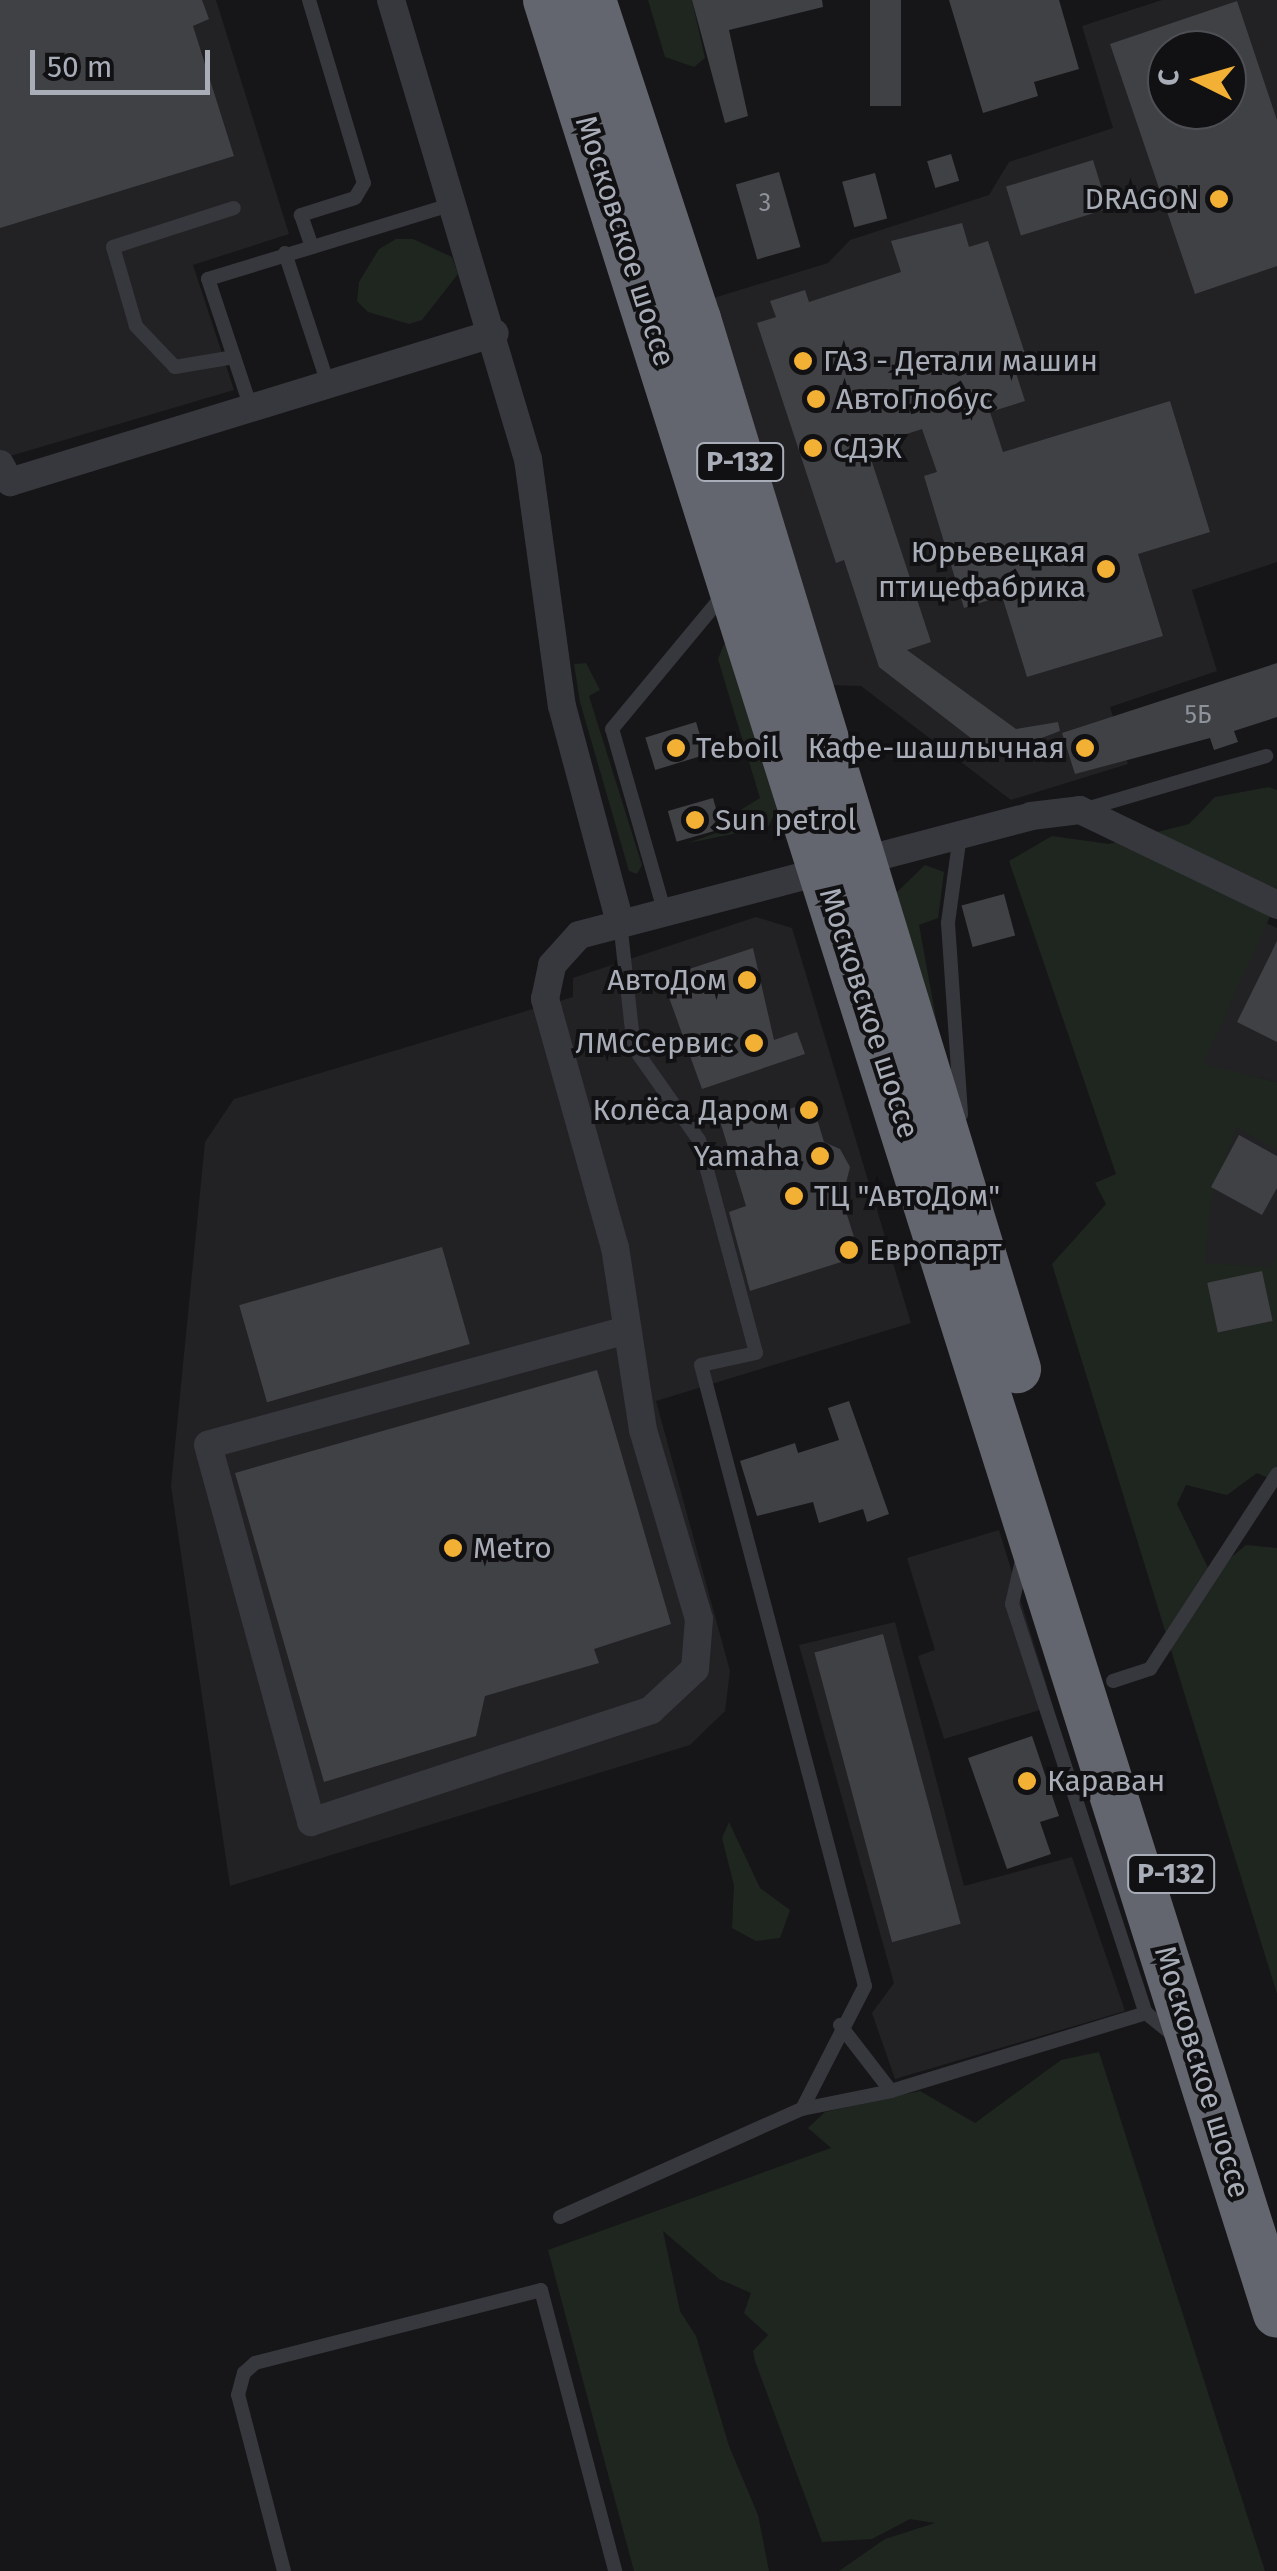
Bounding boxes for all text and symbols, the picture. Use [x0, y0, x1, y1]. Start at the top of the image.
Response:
scale bar [35, 30, 215, 92]
north arrow [1147, 30, 1247, 130]
text: 50 m [47, 49, 112, 85]
text: С [1151, 68, 1186, 87]
street label: Московское шоссе [567, 111, 683, 371]
place label: DRAGON [1084, 181, 1199, 217]
house number: 3 [759, 188, 771, 218]
marker: DRAGON [1208, 188, 1230, 210]
place label: ГАЗ - Детали машин [823, 343, 1098, 379]
marker: ГАЗ - Детали машин [792, 350, 814, 372]
place label: АвтоГлобус [836, 381, 993, 417]
marker: АвтоГлобус [805, 388, 827, 410]
place label: СДЭК [833, 430, 902, 466]
marker: СДЭК [802, 437, 824, 459]
road number: Р-132 [695, 439, 785, 485]
place label: Юрьевецкая птицефабрика [878, 534, 1086, 604]
marker: Юрьевецкая птицефабрика [1095, 558, 1117, 580]
house number: 5Б [1185, 700, 1211, 730]
place label: Teboil [696, 730, 779, 766]
place label: Кафе-шашлычная [808, 730, 1065, 766]
marker: Teboil [665, 737, 687, 759]
marker: Кафе-шашлычная [1074, 737, 1096, 759]
place label: Sun petrol [715, 802, 856, 838]
marker: Sun petrol [684, 809, 706, 831]
street label: Московское шоссе [811, 883, 927, 1143]
place label: АвтоДом [607, 962, 727, 998]
marker: АвтоДом [736, 969, 758, 991]
place label: ЛМССервис [575, 1025, 734, 1061]
marker: ЛМССервис [743, 1032, 765, 1054]
place label: Колёса Даром [592, 1092, 789, 1128]
marker: Колёса Даром [798, 1099, 820, 1121]
place label: Yamaha [694, 1138, 800, 1174]
marker: Yamaha [809, 1145, 831, 1167]
place label: ТЦ "АвтоДом" [814, 1178, 1000, 1214]
marker: ТЦ "АвтоДом" [783, 1185, 805, 1207]
place label: Европарт [869, 1232, 1002, 1268]
marker: Европарт [838, 1239, 860, 1261]
place label: Metro [473, 1530, 552, 1566]
marker: Metro [442, 1537, 464, 1559]
place label: Караван [1047, 1763, 1165, 1799]
marker: Караван [1016, 1770, 1038, 1792]
road number: Р-132 [1126, 1851, 1216, 1897]
street label: Московское шоссе [1147, 1942, 1257, 2202]

